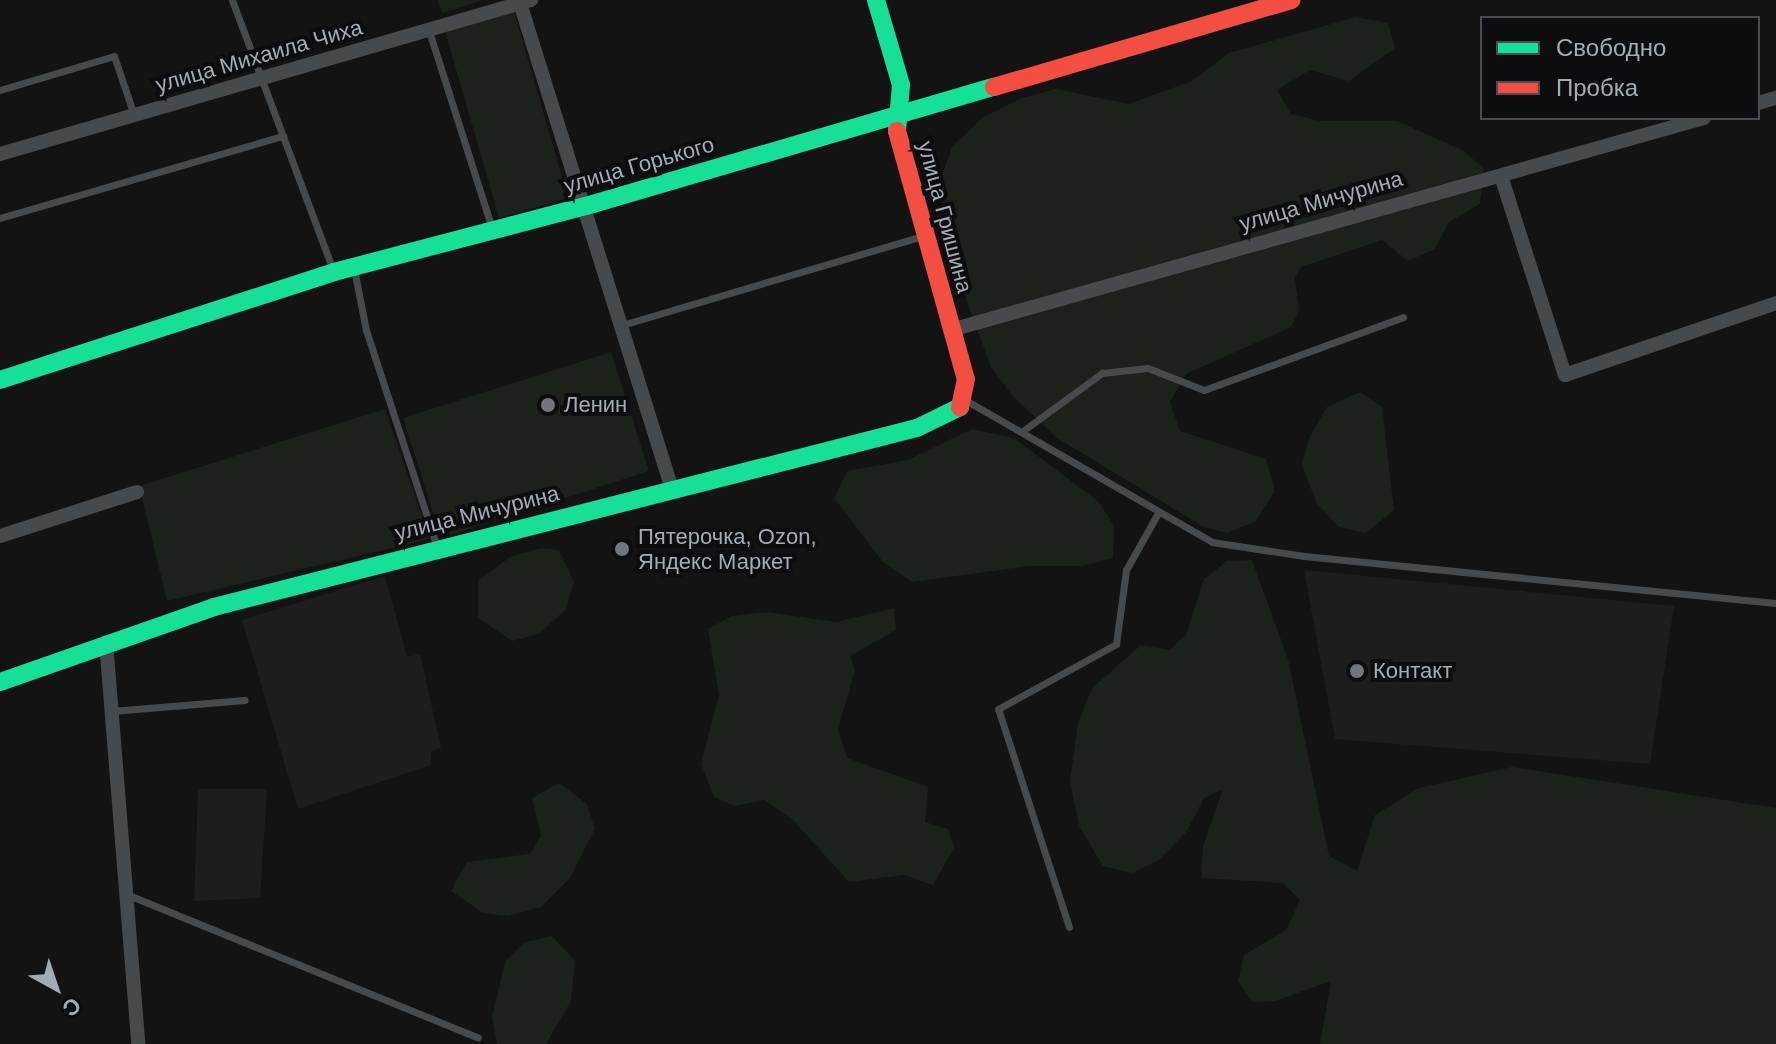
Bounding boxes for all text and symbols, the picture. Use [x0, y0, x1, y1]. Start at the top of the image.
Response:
street label: улица Михаила Чиха [153, 14, 365, 98]
legend [1480, 16, 1760, 120]
text: Свободно [1556, 34, 1666, 61]
text: Пробка [1556, 74, 1638, 101]
street label: улица Горького [561, 131, 717, 199]
street label: улица Гришина [912, 138, 978, 296]
street label: улица Мичурина [1236, 165, 1406, 237]
place label: Ленин [564, 392, 627, 418]
marker: Ленин [539, 396, 557, 414]
street label: улица Мичурина [392, 480, 562, 546]
place label: Пятерочка, Ozon, Яндекс Маркет [638, 523, 817, 574]
marker: Пятерочка, Ozon, Яндекс Маркет [613, 540, 631, 558]
place label: Контакт [1373, 658, 1452, 684]
marker: Контакт [1348, 662, 1366, 680]
north arrow [16, 948, 96, 1028]
text: С [58, 992, 86, 1021]

